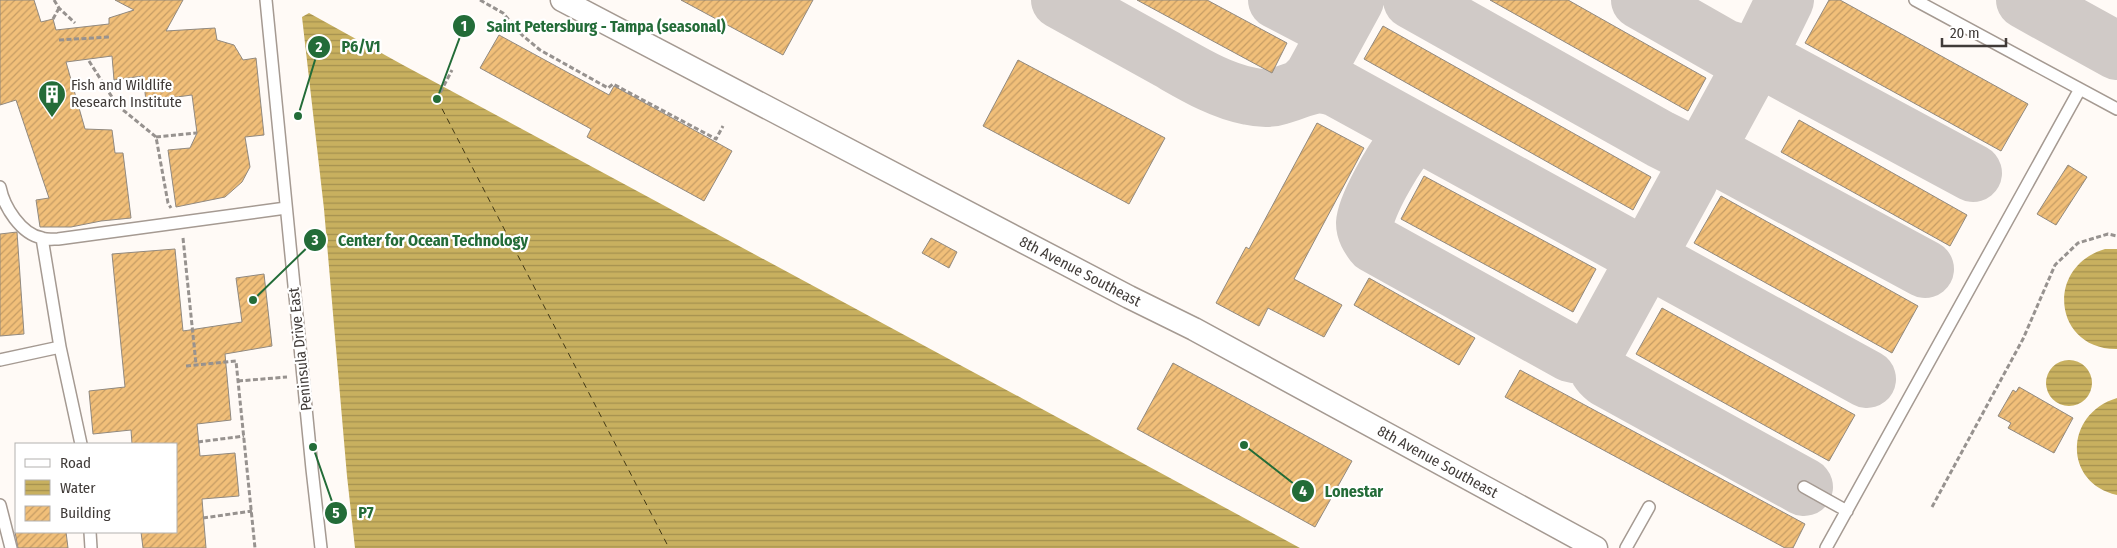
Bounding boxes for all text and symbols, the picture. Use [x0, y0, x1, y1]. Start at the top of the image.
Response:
callout: Saint Petersburg - Tampa (seasonal) [451, 11, 736, 42]
scale bar [1942, 15, 2006, 47]
text: 1 [461, 17, 467, 35]
text: Saint Petersburg - Tampa (seasonal) [486, 17, 726, 36]
text: 20 m [1950, 24, 1980, 42]
callout: P6/V1 [307, 31, 391, 62]
text: P6/V1 [342, 37, 380, 56]
text: 2 [315, 38, 323, 56]
place label: Fish and Wildlife Research Institute [71, 76, 182, 111]
building icon: Fish and Wildlife Research Institute [37, 79, 67, 118]
callout: Center for Ocean Technology [303, 224, 538, 255]
text: 3 [310, 231, 319, 249]
text: Center for Ocean Technology [338, 231, 528, 250]
street label: 8th Avenue Southeast [1017, 232, 1144, 310]
street label: Peninsula Drive East [285, 286, 315, 412]
street label: 8th Avenue Southeast [1374, 422, 1501, 502]
legend [15, 443, 178, 533]
text: Road [60, 454, 91, 472]
callout: Lonestar [1290, 476, 1394, 507]
text: Water [60, 479, 96, 497]
text: 4 [1299, 482, 1307, 500]
text: Lonestar [1325, 482, 1383, 501]
callout: P7 [323, 497, 384, 528]
text: P7 [358, 503, 374, 522]
text: Building [60, 504, 111, 522]
text: 5 [332, 504, 340, 522]

